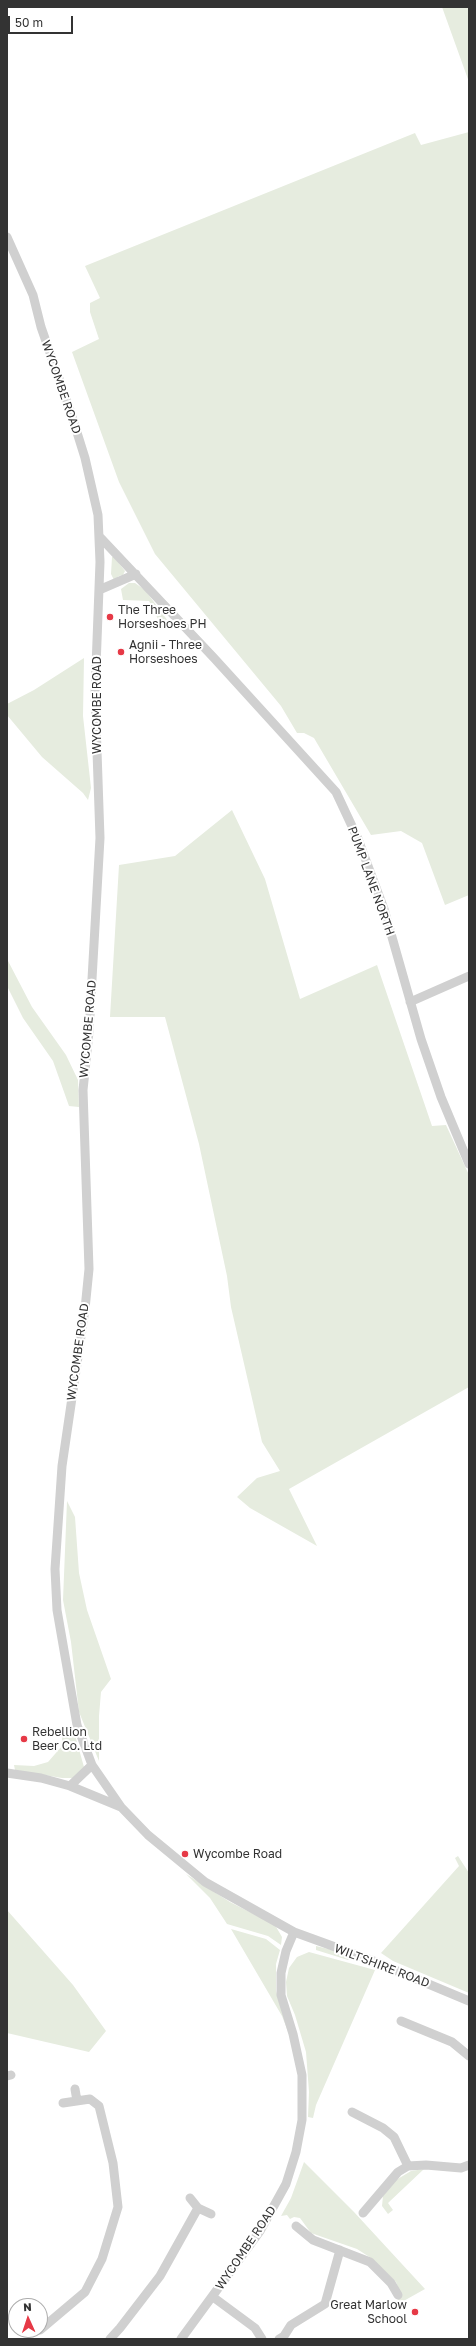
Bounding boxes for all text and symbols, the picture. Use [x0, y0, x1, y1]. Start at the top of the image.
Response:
scale bar [10, 8, 75, 34]
text: 50 m [15, 15, 43, 30]
street label: WYCOMBE ROAD [38, 338, 84, 436]
place label: The Three Horseshoes PH [118, 603, 207, 631]
marker: The Three Horseshoes PH [105, 612, 115, 622]
place label: Agnii - Three Horseshoes [129, 638, 202, 666]
marker: Agnii - Three Horseshoes [116, 647, 126, 657]
street label: WYCOMBE ROAD [90, 656, 104, 754]
street label: PUMP LANE NORTH [345, 824, 397, 938]
street label: WYCOMBE ROAD [77, 980, 99, 1078]
street label: WYCOMBE ROAD [64, 1302, 92, 1402]
place label: Rebellion Beer Co. Ltd [32, 1725, 102, 1753]
marker: Rebellion Beer Co. Ltd [19, 1734, 29, 1744]
place label: Wycombe Road [193, 1847, 282, 1861]
marker: Wycombe Road [180, 1849, 190, 1859]
street label: WILTSHIRE ROAD [332, 1941, 432, 1991]
street label: WYCOMBE ROAD [213, 2203, 279, 2293]
north arrow [8, 2298, 48, 2338]
place label: Great Marlow School [330, 2298, 407, 2326]
text: N [23, 2300, 32, 2313]
marker: Great Marlow School [410, 2307, 420, 2317]

